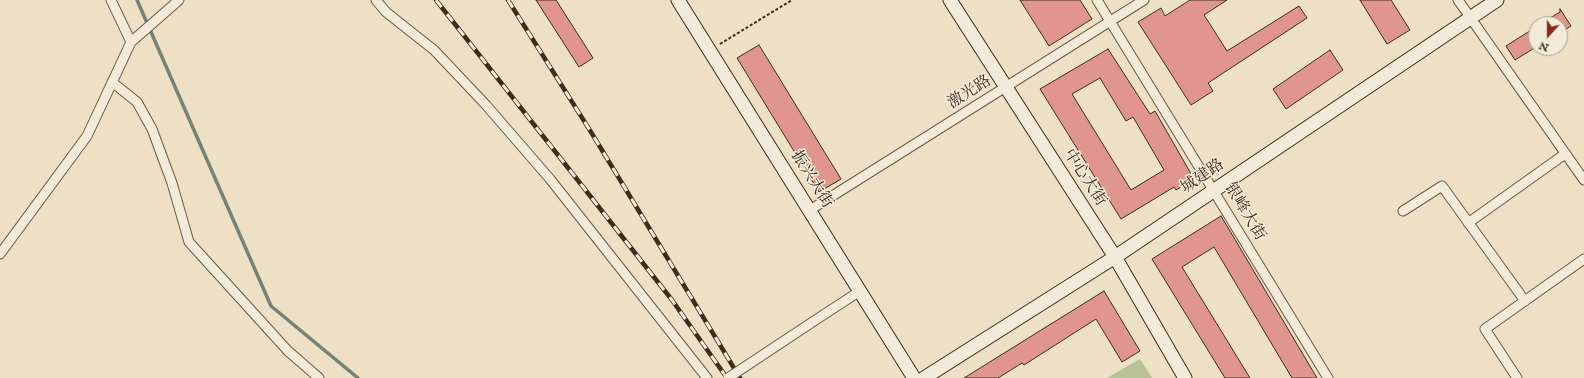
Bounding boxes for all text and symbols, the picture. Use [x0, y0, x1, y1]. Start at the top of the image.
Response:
north arrow [1528, 16, 1568, 56]
text: N [1537, 38, 1551, 55]
street label: 激光路 [945, 72, 995, 114]
street label: 中心大街 [1059, 146, 1109, 210]
street label: 振兴大街 [786, 148, 836, 212]
street label: 城建路 [1178, 156, 1228, 198]
street label: 银峰大街 [1219, 180, 1269, 244]

